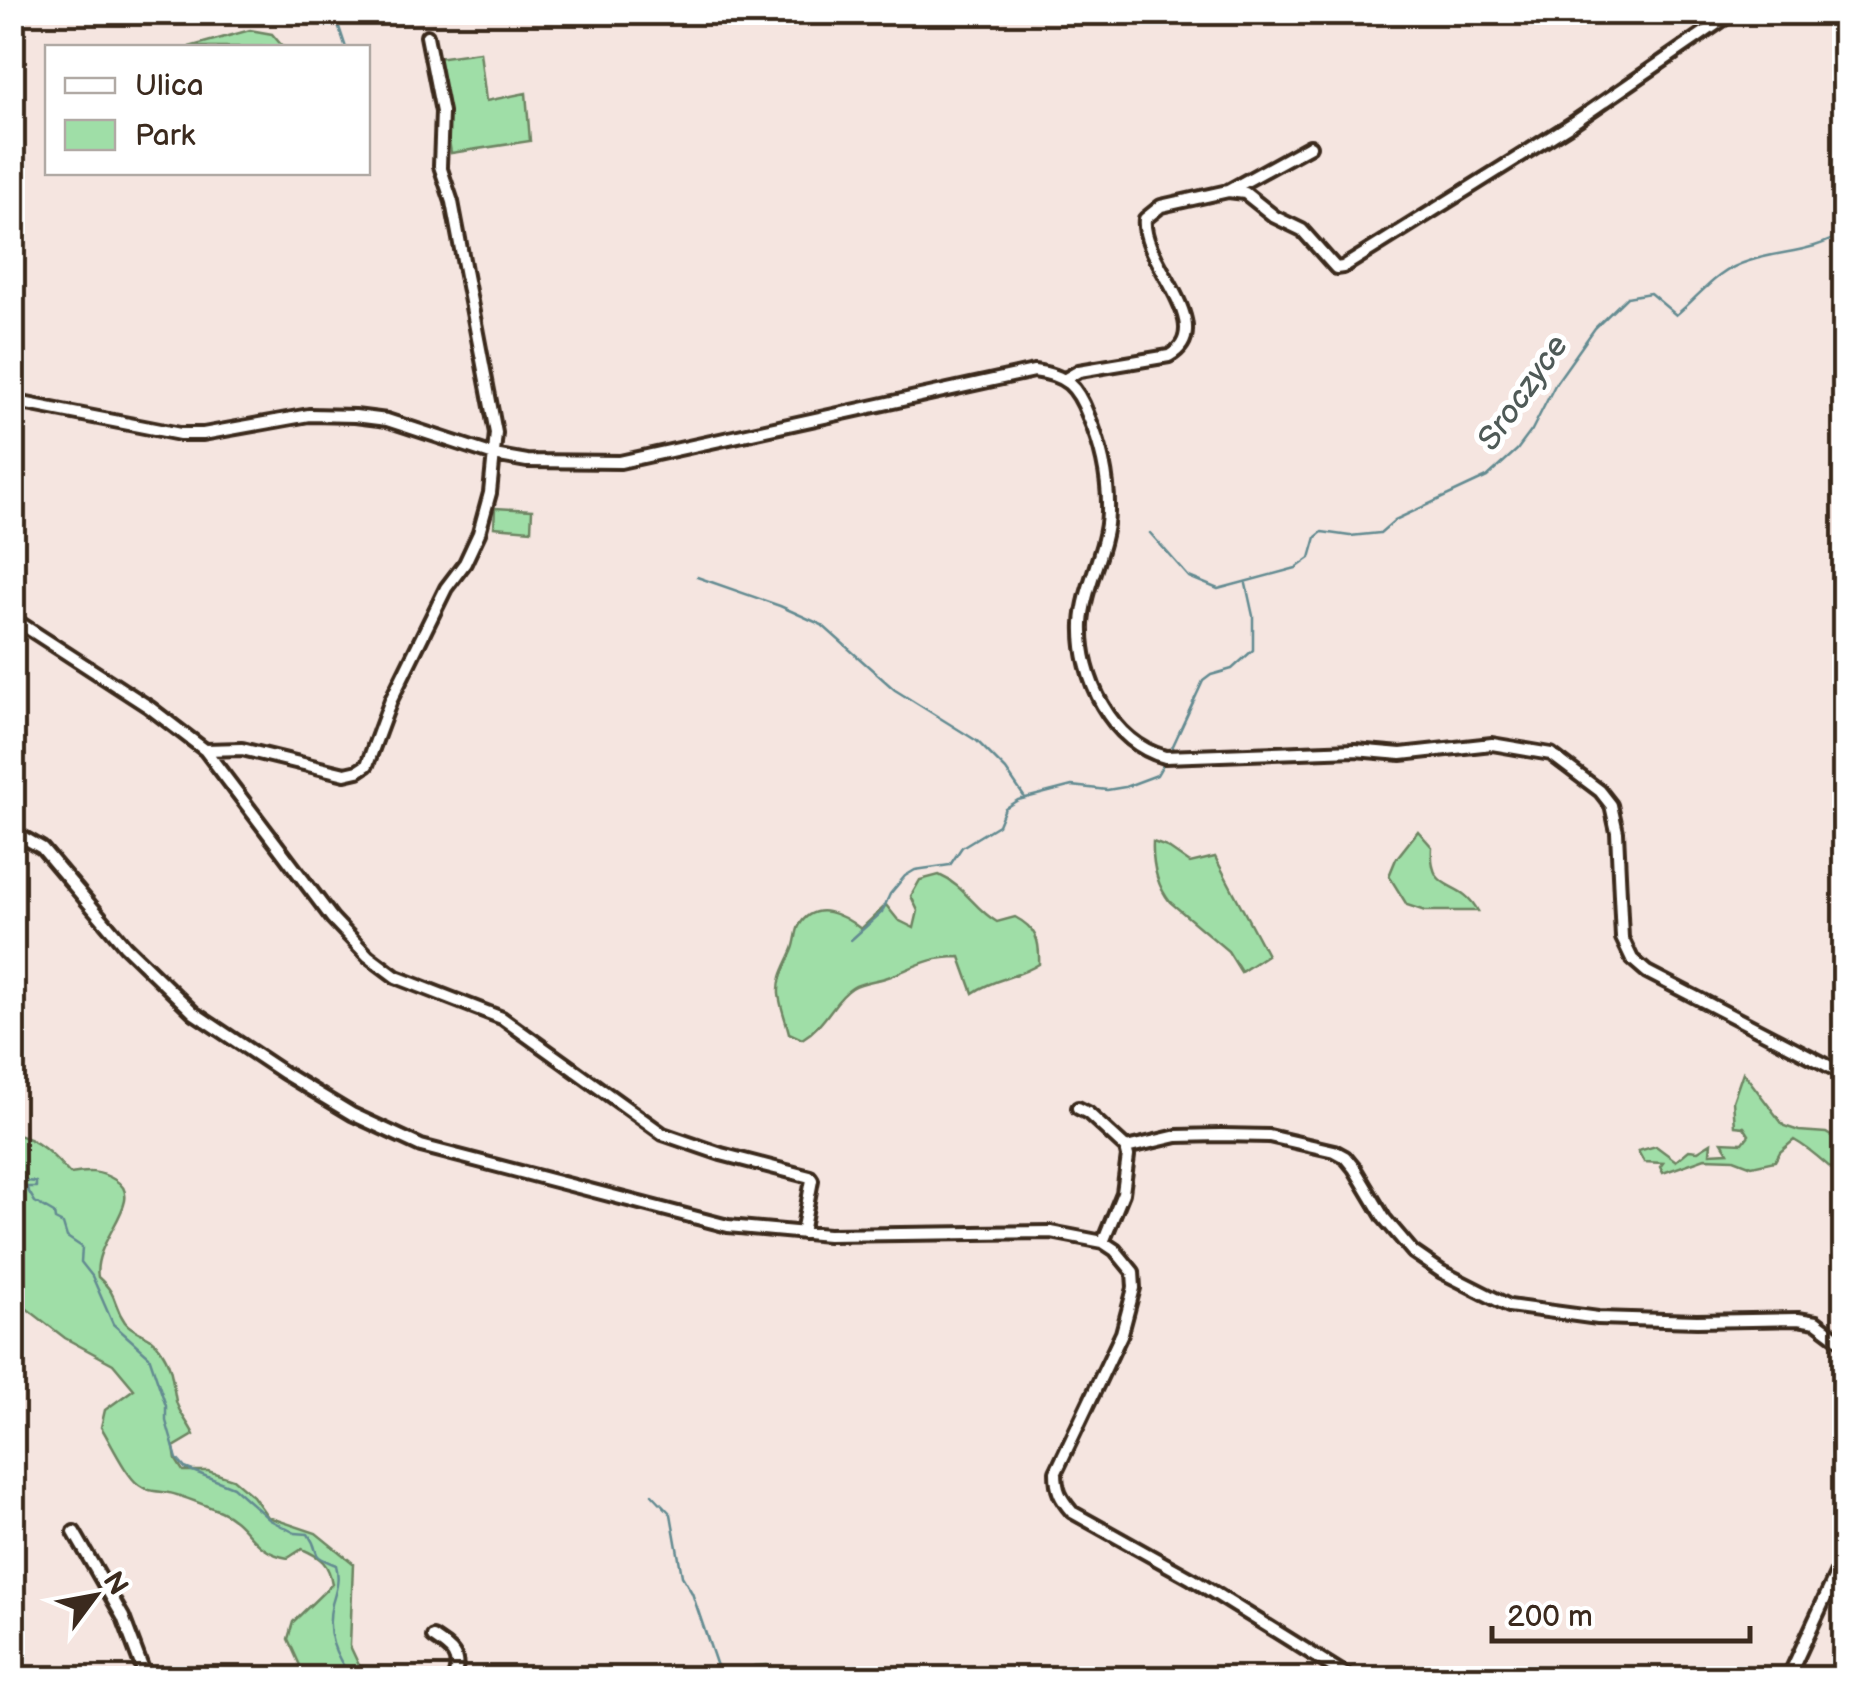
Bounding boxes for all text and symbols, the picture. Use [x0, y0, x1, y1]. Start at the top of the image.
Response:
legend [45, 45, 370, 175]
text: Ulica [135, 68, 204, 104]
text: Park [135, 118, 195, 154]
water label: Sroczyce [1469, 327, 1577, 458]
north arrow [45, 1546, 145, 1646]
text: N [95, 1566, 134, 1601]
scale bar [1492, 1581, 1750, 1643]
text: 200 m [1507, 1599, 1593, 1635]

